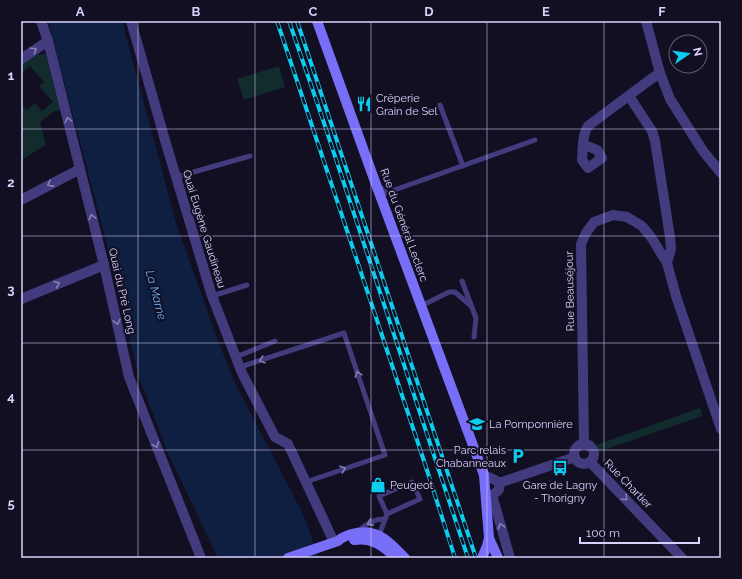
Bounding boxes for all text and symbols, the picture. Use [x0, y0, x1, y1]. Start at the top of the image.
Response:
text: A [76, 4, 85, 19]
text: B [192, 4, 201, 19]
text: C [309, 4, 318, 19]
text: D [424, 4, 434, 19]
text: E [542, 4, 550, 19]
text: F [658, 4, 666, 19]
north arrow [668, 34, 708, 74]
text: N [690, 46, 705, 57]
one-way arrow [30, 48, 37, 55]
text: 1 [8, 68, 15, 83]
place label: Crêperie Grain de Sel [376, 92, 438, 118]
restaurant icon: Crêperie Grain de Sel [355, 95, 373, 113]
one-way arrow [64, 117, 72, 123]
street label: Rue du Général Leclerc [377, 167, 431, 283]
street label: Quai Eugène Gaudineau [180, 168, 228, 290]
text: 2 [7, 175, 15, 190]
one-way arrow [47, 180, 55, 187]
one-way arrow [88, 214, 97, 221]
street label: Quai du Pré Long [106, 247, 138, 335]
street label: Rue Beauséjour [563, 251, 577, 331]
water label: La Marne [143, 269, 170, 322]
one-way arrow [53, 281, 61, 289]
text: 3 [7, 282, 15, 297]
one-way arrow [112, 319, 120, 325]
one-way arrow [259, 355, 266, 364]
one-way arrow [354, 371, 363, 378]
text: 4 [7, 389, 15, 404]
school or university icon: La Pomponnière [468, 415, 486, 433]
place label: La Pomponnière [489, 418, 573, 431]
one-way arrow [152, 442, 160, 449]
place label: Parc relais Chabanneaux [436, 444, 506, 470]
parking icon: Parc relais Chabanneaux [509, 447, 527, 465]
street label: Rue Chartier [601, 457, 655, 511]
bus stop icon: Gare de Lagny - Thorigny [551, 459, 569, 477]
one-way arrow [339, 466, 346, 474]
shop icon: Peugeot [369, 476, 387, 494]
place label: Peugeot [390, 479, 433, 492]
place label: Gare de Lagny - Thorigny [523, 479, 597, 505]
one-way arrow [620, 493, 628, 501]
text: 5 [7, 496, 15, 511]
one-way arrow [367, 518, 374, 525]
scale bar [580, 519, 699, 545]
one-way arrow [497, 523, 506, 530]
text: 100 m [586, 526, 620, 540]

